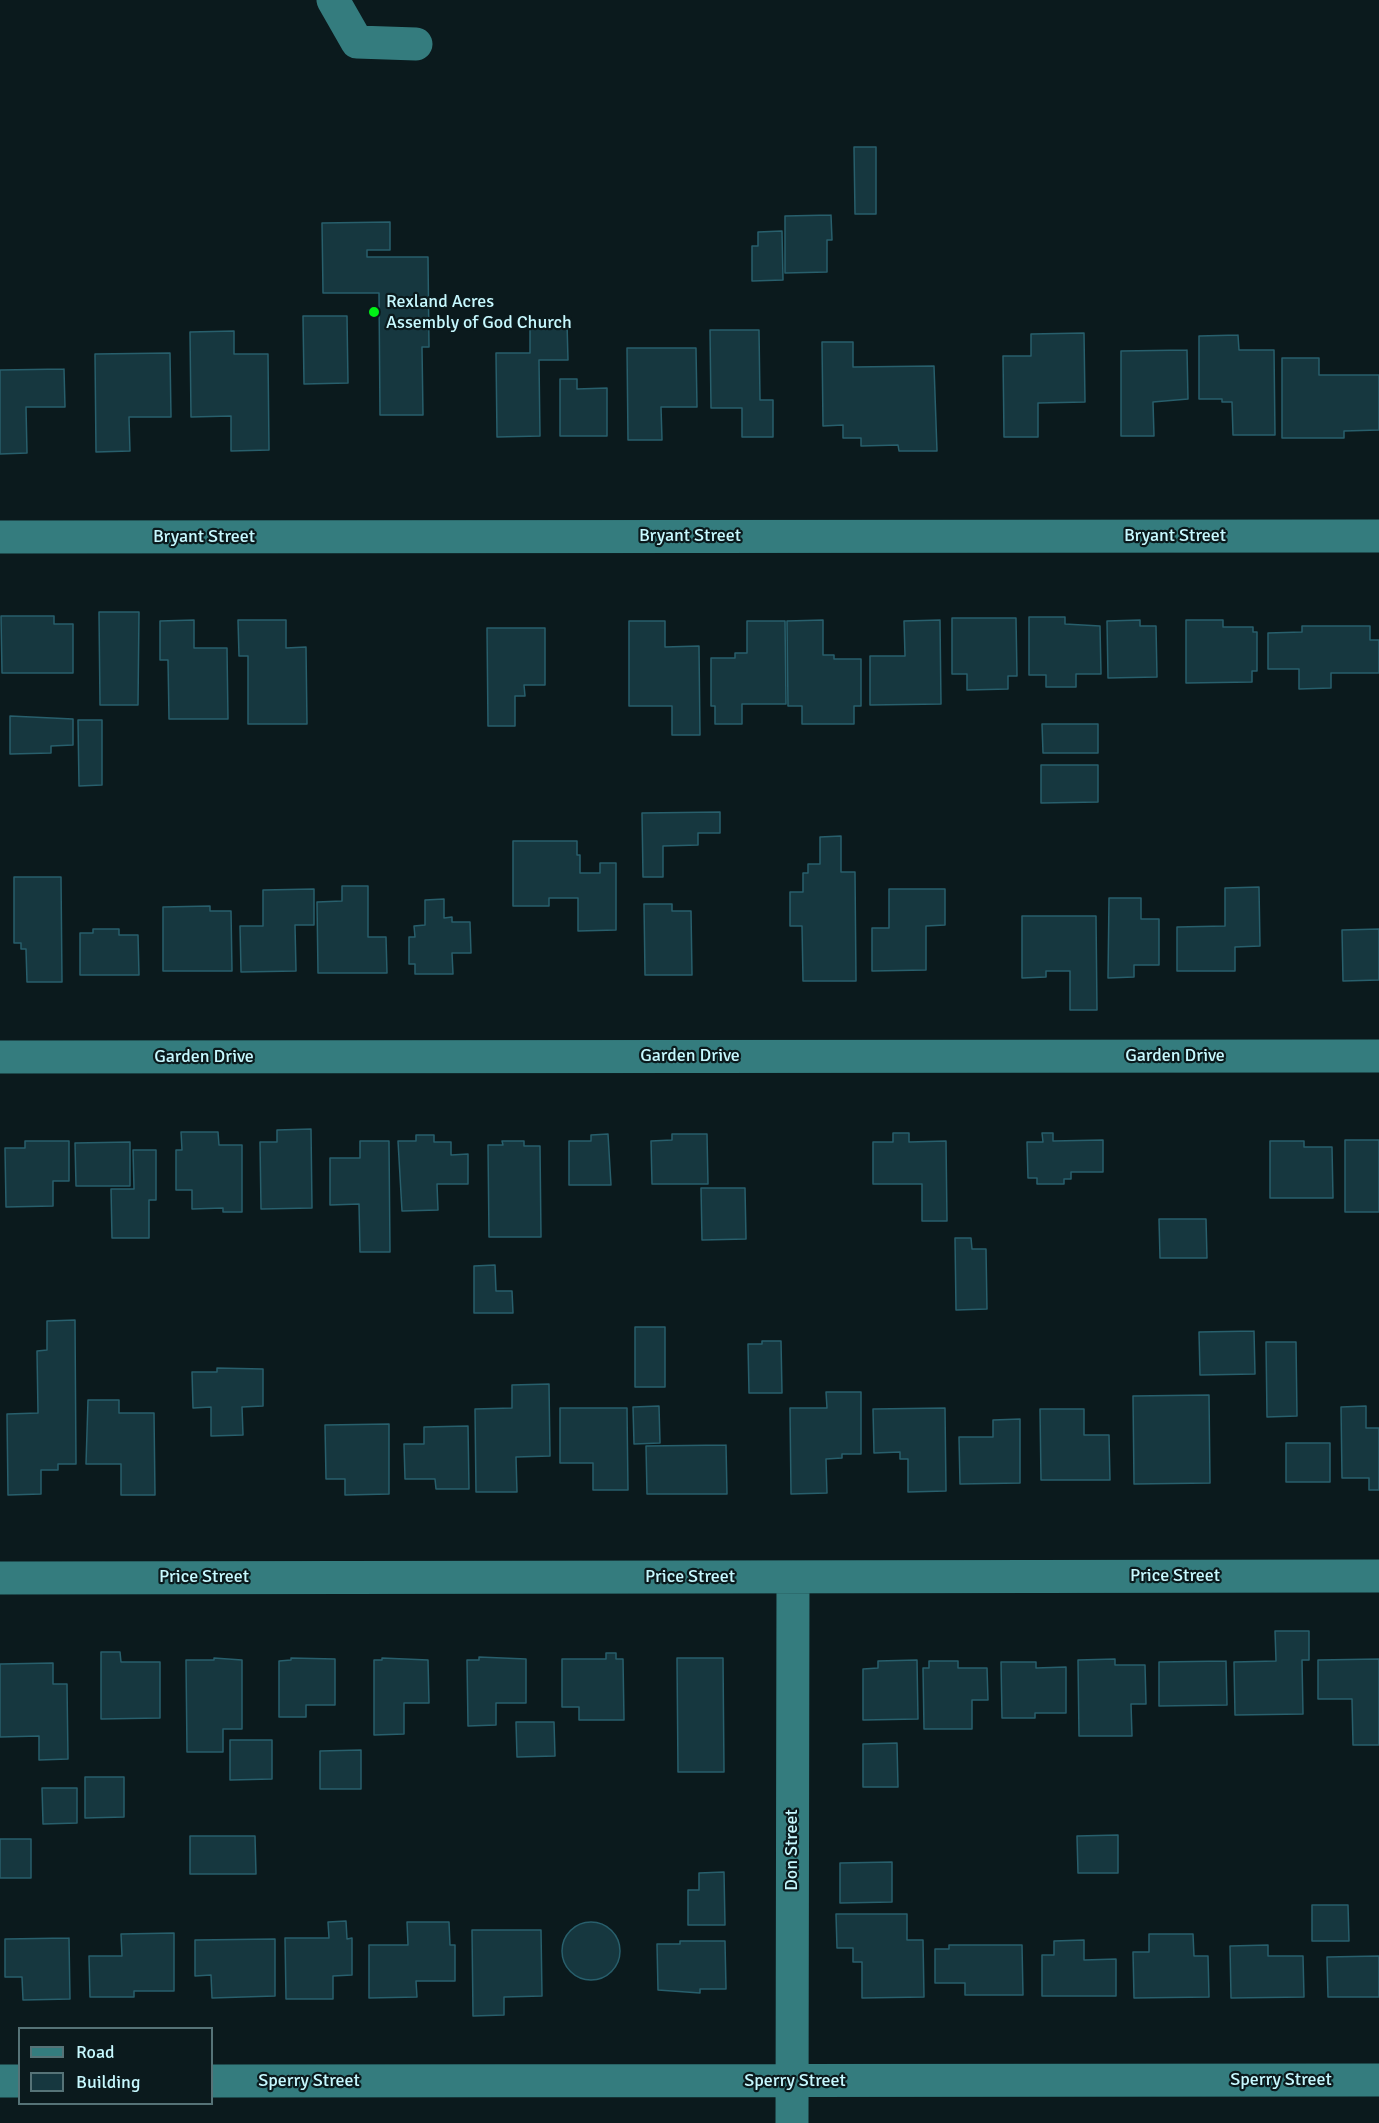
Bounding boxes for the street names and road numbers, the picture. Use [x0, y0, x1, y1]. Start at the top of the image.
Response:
street label: Bryant Street [639, 525, 741, 547]
street label: Bryant Street [1124, 525, 1226, 547]
street label: Bryant Street [153, 526, 255, 548]
street label: Garden Drive [640, 1045, 740, 1067]
street label: Garden Drive [1125, 1045, 1225, 1067]
street label: Garden Drive [154, 1046, 254, 1068]
street label: Price Street [1130, 1565, 1220, 1587]
street label: Price Street [159, 1566, 249, 1588]
street label: Price Street [645, 1566, 735, 1588]
street label: Don Street [781, 1809, 803, 1891]
street label: Sperry Street [1230, 2069, 1332, 2091]
street label: Sperry Street [258, 2070, 360, 2092]
street label: Sperry Street [744, 2070, 846, 2092]

